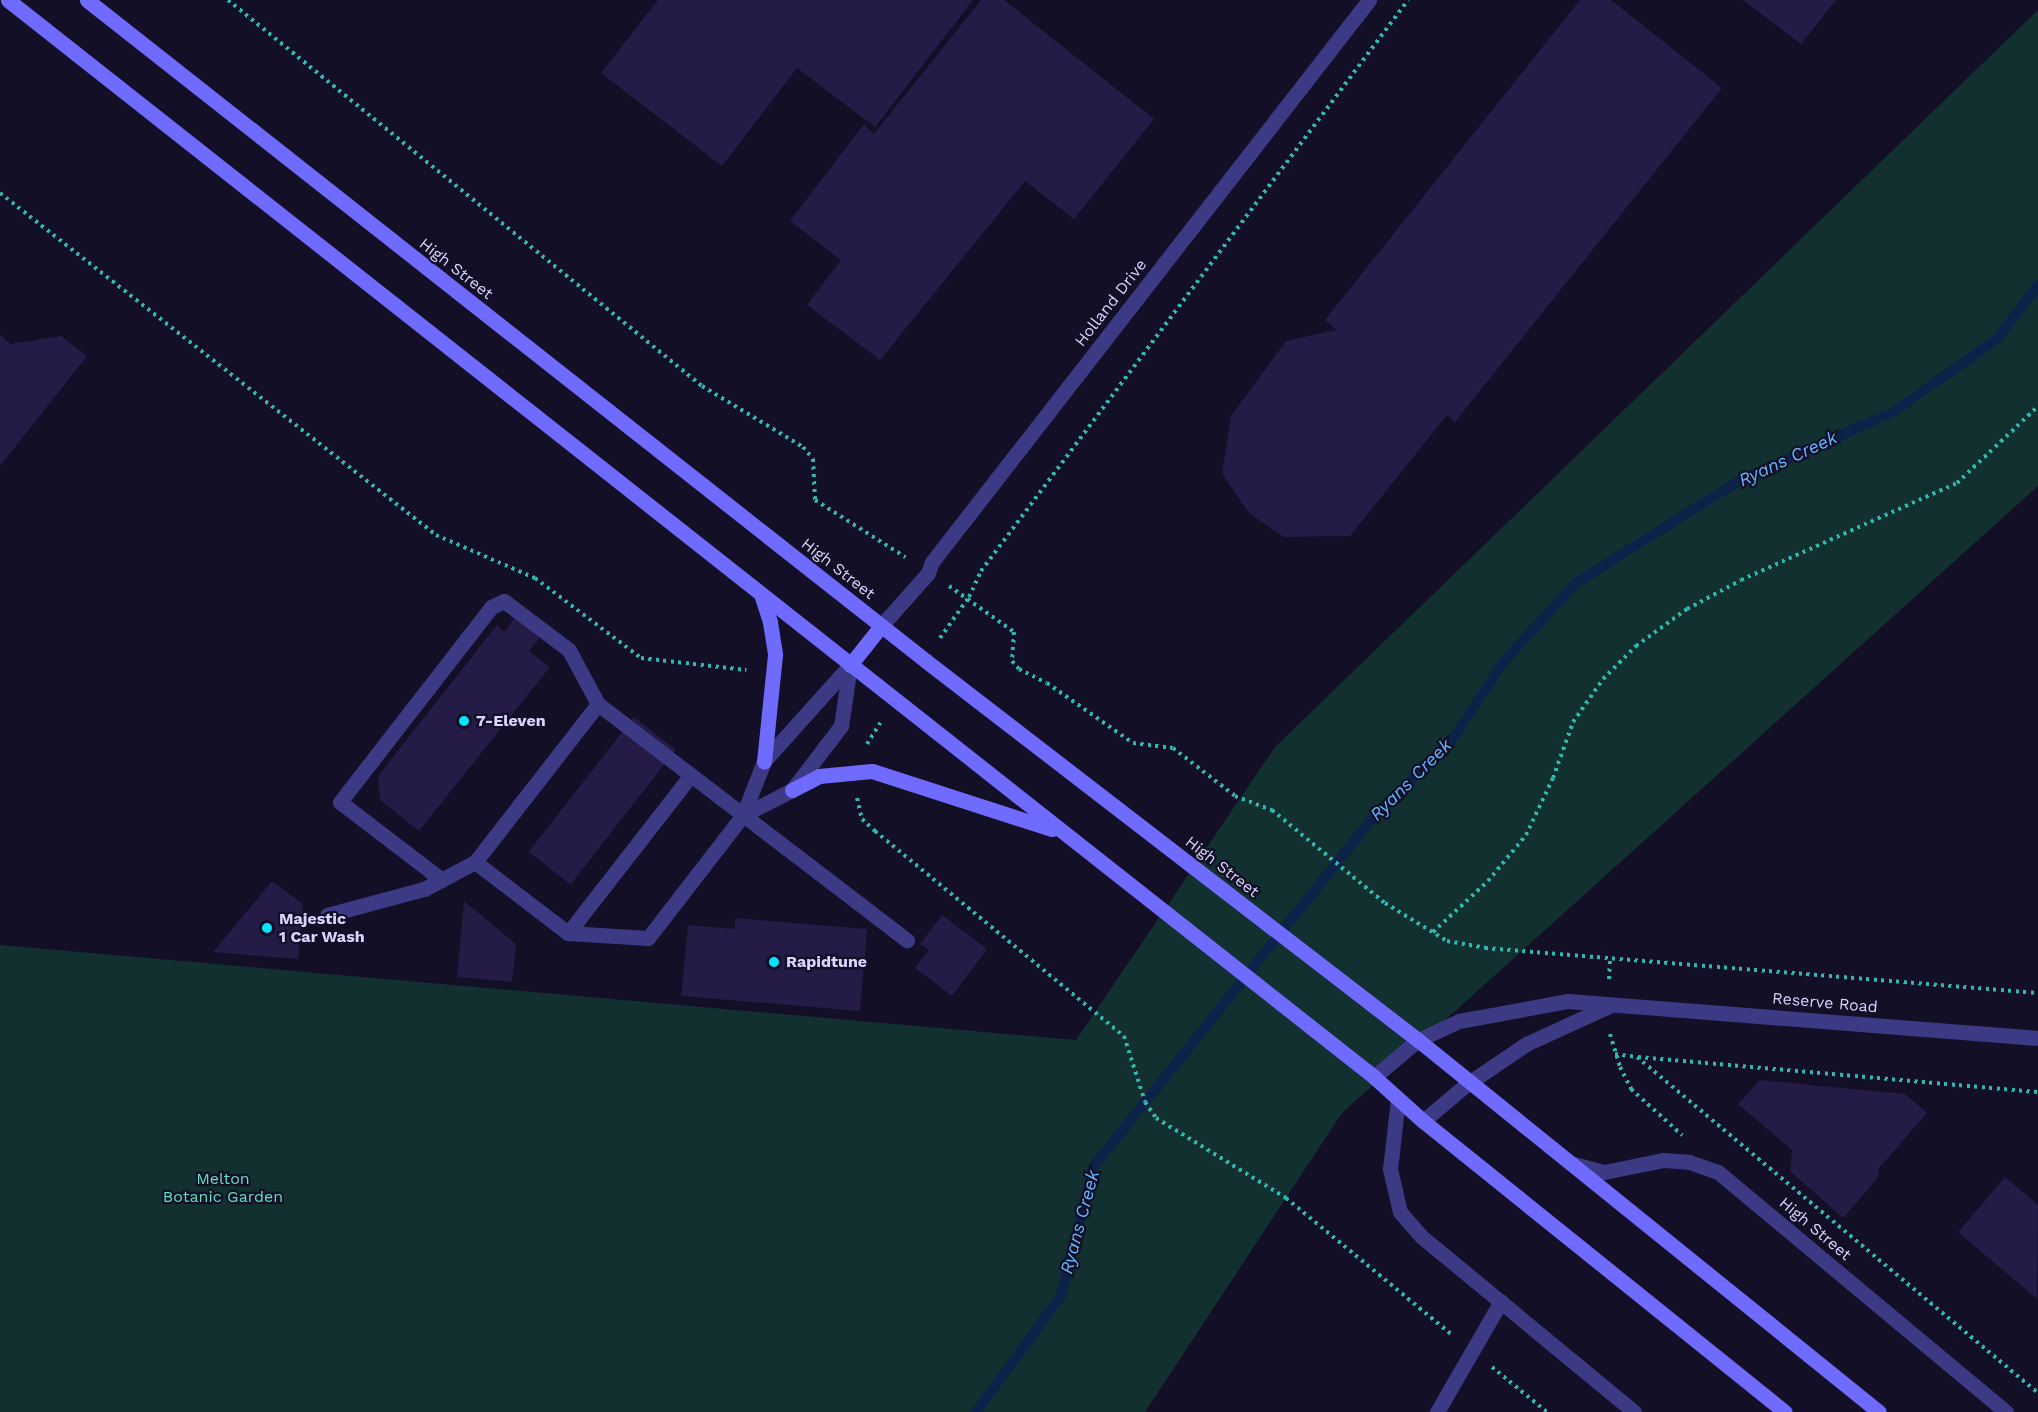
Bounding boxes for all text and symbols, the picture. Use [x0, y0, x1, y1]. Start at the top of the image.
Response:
street label: High Street [415, 234, 497, 304]
street label: Holland Drive [1071, 256, 1151, 350]
water label: Ryans Creek [1735, 427, 1841, 491]
street label: High Street [797, 534, 879, 604]
place label: 7-Eleven [476, 711, 546, 731]
marker: 7-Eleven [457, 714, 471, 728]
water label: Ryans Creek [1366, 735, 1456, 825]
street label: High Street [1181, 832, 1263, 902]
place label: Majestic 1 Car Wash [279, 909, 365, 947]
marker: Majestic 1 Car Wash [260, 921, 274, 935]
place label: Rapidtune [786, 952, 867, 972]
marker: Rapidtune [767, 955, 781, 969]
street label: Reserve Road [1771, 989, 1879, 1017]
water label: Ryans Creek [1056, 1168, 1104, 1276]
park label: Melton Botanic Garden [163, 1169, 283, 1207]
street label: High Street [1775, 1193, 1855, 1265]

